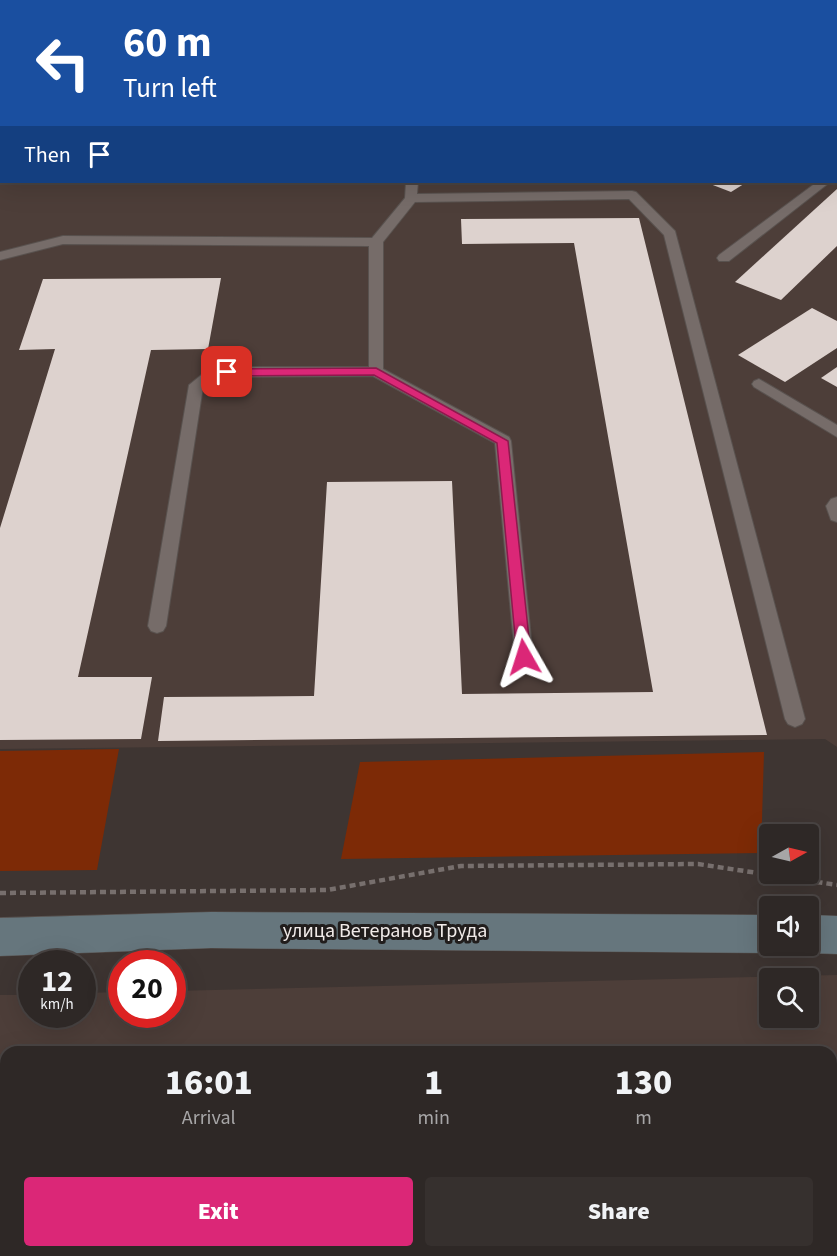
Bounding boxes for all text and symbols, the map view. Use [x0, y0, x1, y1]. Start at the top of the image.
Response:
text: 60 m [123, 13, 212, 73]
icon: left [24, 24, 102, 102]
text: Turn left [123, 69, 217, 108]
icon: arrive [83, 138, 116, 171]
text: Then [24, 139, 71, 171]
pin [201, 346, 252, 397]
icon: arrive [210, 355, 243, 388]
position arrow [492, 625, 556, 689]
north arrow [759, 824, 819, 884]
map controls [759, 824, 819, 1028]
button: sound [759, 896, 819, 956]
street label: улица Ветеранов Труда [283, 917, 487, 945]
speed limit sign: 20 [108, 950, 186, 1028]
text: 12 [41, 960, 73, 1003]
button: search [759, 968, 819, 1028]
text: km/h [40, 994, 74, 1015]
text: 16:01 [165, 1057, 253, 1108]
text: 1 [424, 1057, 443, 1108]
text: 130 [615, 1057, 672, 1108]
text: Arrival [182, 1104, 236, 1132]
text: min [417, 1104, 450, 1132]
text: m [635, 1104, 652, 1132]
button: Exit [24, 1177, 413, 1246]
button: Share [425, 1177, 813, 1246]

